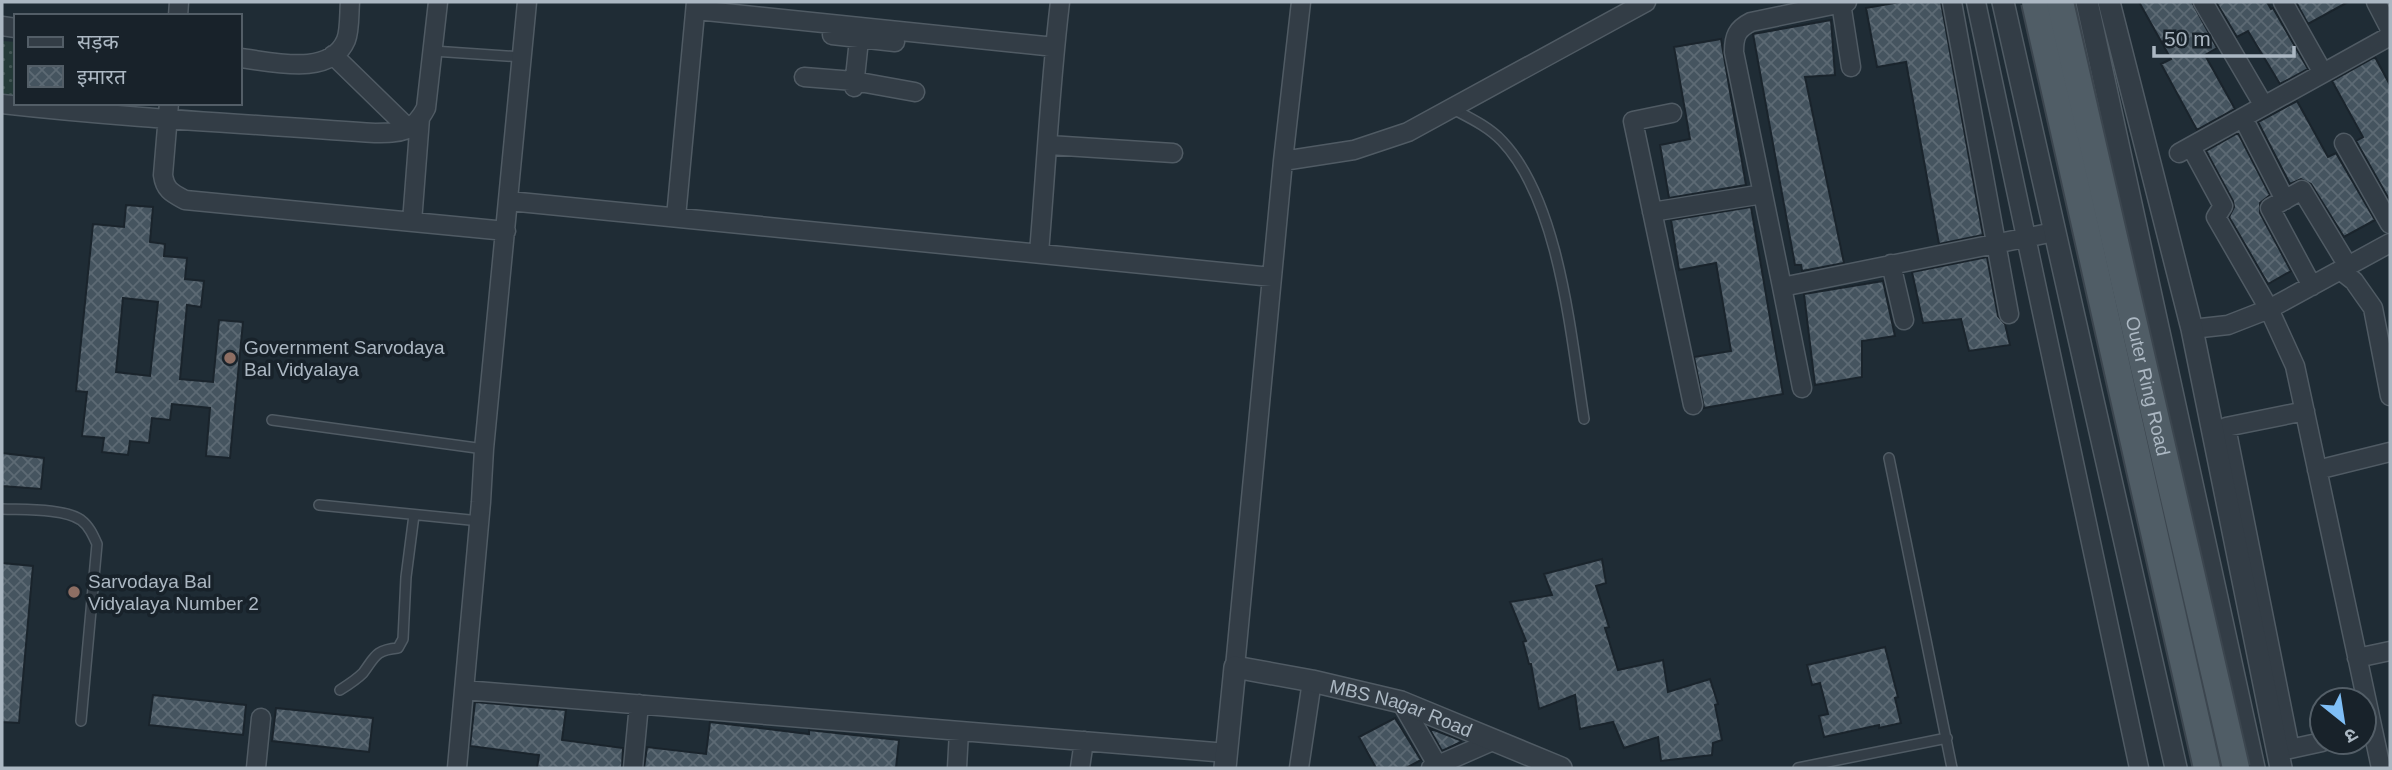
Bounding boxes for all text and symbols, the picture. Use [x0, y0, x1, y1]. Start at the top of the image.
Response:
legend [14, 14, 242, 105]
scale bar [2154, 14, 2294, 58]
text: 50 m [2164, 27, 2211, 50]
text: सड़क [77, 30, 119, 53]
text: इमारत [77, 65, 127, 88]
street label: Outer Ring Road [2122, 314, 2174, 458]
place label: Government Sarvodaya Bal Vidyalaya [244, 337, 445, 380]
marker: Government Sarvodaya Bal Vidyalaya [222, 350, 238, 366]
place label: Sarvodaya Bal Vidyalaya Number 2 [88, 571, 259, 614]
marker: Sarvodaya Bal Vidyalaya Number 2 [66, 584, 82, 600]
street label: MBS Nagar Road [1328, 675, 1476, 741]
north arrow [2308, 686, 2378, 756]
text: उ [2340, 723, 2361, 748]

